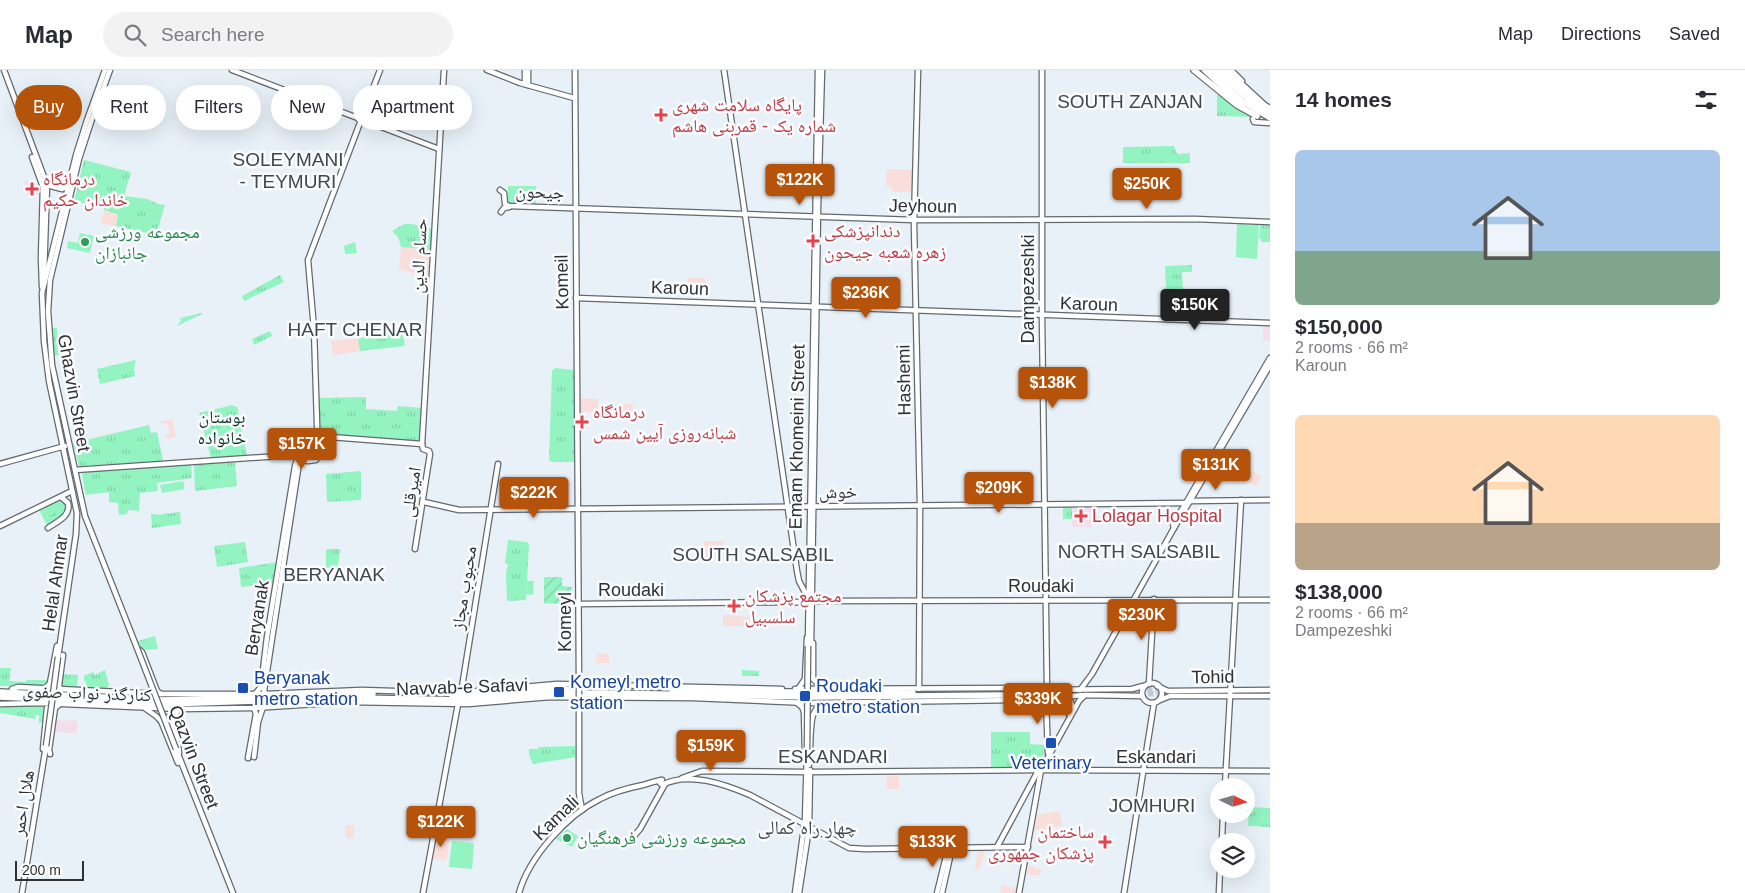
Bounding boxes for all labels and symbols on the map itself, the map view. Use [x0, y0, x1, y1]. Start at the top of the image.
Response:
district label: SOUTH ZANJAN [1057, 91, 1203, 112]
place label: پایگاه سلامت شهری شماره یک - قمربنی هاشم [672, 95, 836, 138]
marker: پایگاه سلامت شهری شماره یک - قمربنی هاشم [654, 108, 668, 122]
district label: SOLEYMANI - TEYMURI [233, 149, 343, 192]
pin: $122K [765, 164, 835, 206]
pin: $250K [1112, 168, 1182, 210]
place label: درمانگاه خاندان حکیم [43, 169, 128, 212]
street label: جیحون [515, 181, 565, 204]
marker: درمانگاه خاندان حکیم [25, 182, 39, 196]
street label: Jeyhoun [889, 195, 957, 217]
street label: حسام الدین [407, 218, 433, 294]
place label: دندانپزشکی زهره شعبه جیحون [824, 221, 946, 263]
place label: مجموعه ورزشی جانبازان [95, 222, 200, 264]
marker: دندانپزشکی زهره شعبه جیحون [806, 234, 820, 248]
street label: Dampezeshki [1018, 234, 1038, 344]
marker: مجموعه ورزشی جانبازان [79, 236, 91, 248]
street label: Komeil [552, 254, 572, 310]
pin: $236K [831, 276, 901, 319]
street label: Karoun [651, 277, 709, 299]
pin: $150K [1160, 288, 1230, 331]
street label: Karoun [1060, 293, 1118, 315]
district label: HAFT CHENAR [288, 319, 422, 340]
street label: Ghazvin Street [54, 333, 94, 453]
street label: Emam Khomeini Street [785, 344, 809, 530]
street label: Hashemi [893, 344, 915, 416]
pin: $138K [1018, 366, 1088, 409]
place label: درمانگاه شبانه‌روزی آیین شمس [593, 402, 736, 444]
park label: بوستان خانواده [198, 407, 246, 448]
marker: درمانگاه شبانه‌روزی آیین شمس [575, 415, 589, 429]
pin: $157K [267, 428, 337, 470]
pin: $131K [1181, 448, 1251, 491]
street label: امیرقلی [397, 465, 426, 519]
pin: $209K [964, 472, 1034, 514]
pin: $222K [499, 476, 569, 519]
street label: خوش [819, 482, 857, 503]
place label: Lolagar Hospital [1092, 506, 1222, 526]
marker: Lolagar Hospital [1074, 509, 1088, 523]
street label: Helal Ahmar [38, 533, 72, 633]
district label: NORTH SALSABIL [1058, 541, 1220, 562]
district label: SOUTH SALSABIL [672, 544, 834, 565]
street label: محبوب مجاز [447, 545, 481, 632]
district label: BERYANAK [283, 564, 385, 585]
street label: Roudaki [1008, 576, 1074, 596]
street label: Beryanak [241, 578, 273, 657]
street label: Roudaki [598, 580, 664, 600]
place label: مجتمع پزشکان سلسبیل [745, 586, 841, 628]
street label: Komeyl [555, 592, 575, 652]
pin: $230K [1107, 598, 1177, 641]
marker: مجتمع پزشکان سلسبیل [727, 599, 741, 613]
street label: Tohid [1191, 667, 1235, 687]
place label: Beryanak metro station [254, 668, 358, 709]
place label: Komeyl metro station [570, 672, 681, 713]
street label: Navvab-e Safavi [396, 675, 528, 699]
place label: Roudaki metro station [816, 676, 920, 717]
street label: کنارگذر نواب صفوی [22, 681, 153, 706]
marker: Beryanak metro station [236, 681, 250, 695]
pin: $339K [1003, 682, 1073, 725]
marker: Komeyl metro station [552, 685, 566, 699]
marker: Roudaki metro station [798, 689, 812, 703]
street label: Qazvin Street [165, 703, 223, 811]
pin: $159K [676, 730, 746, 772]
marker: Veterinary [1044, 736, 1058, 750]
district label: ESKANDARI [778, 746, 888, 767]
street label: Eskandari [1116, 747, 1196, 767]
place label: Veterinary [1010, 753, 1092, 773]
street label: هلال احمر [8, 769, 39, 838]
north arrow [1210, 778, 1255, 822]
street label: Kamali [529, 792, 583, 844]
district label: JOMHURI [1109, 795, 1195, 816]
pin: $122K [406, 806, 476, 848]
district label: چهار راه کمالی [757, 817, 857, 839]
place label: ساختمان پزشکان جمهوری [988, 822, 1094, 864]
pin: $133K [898, 826, 968, 868]
place label: مجموعه ورزشی فرهنگیان [577, 828, 746, 849]
marker: مجموعه ورزشی فرهنگیان [561, 832, 573, 844]
marker: ساختمان پزشکان جمهوری [1098, 835, 1112, 849]
scale bar [15, 858, 84, 881]

